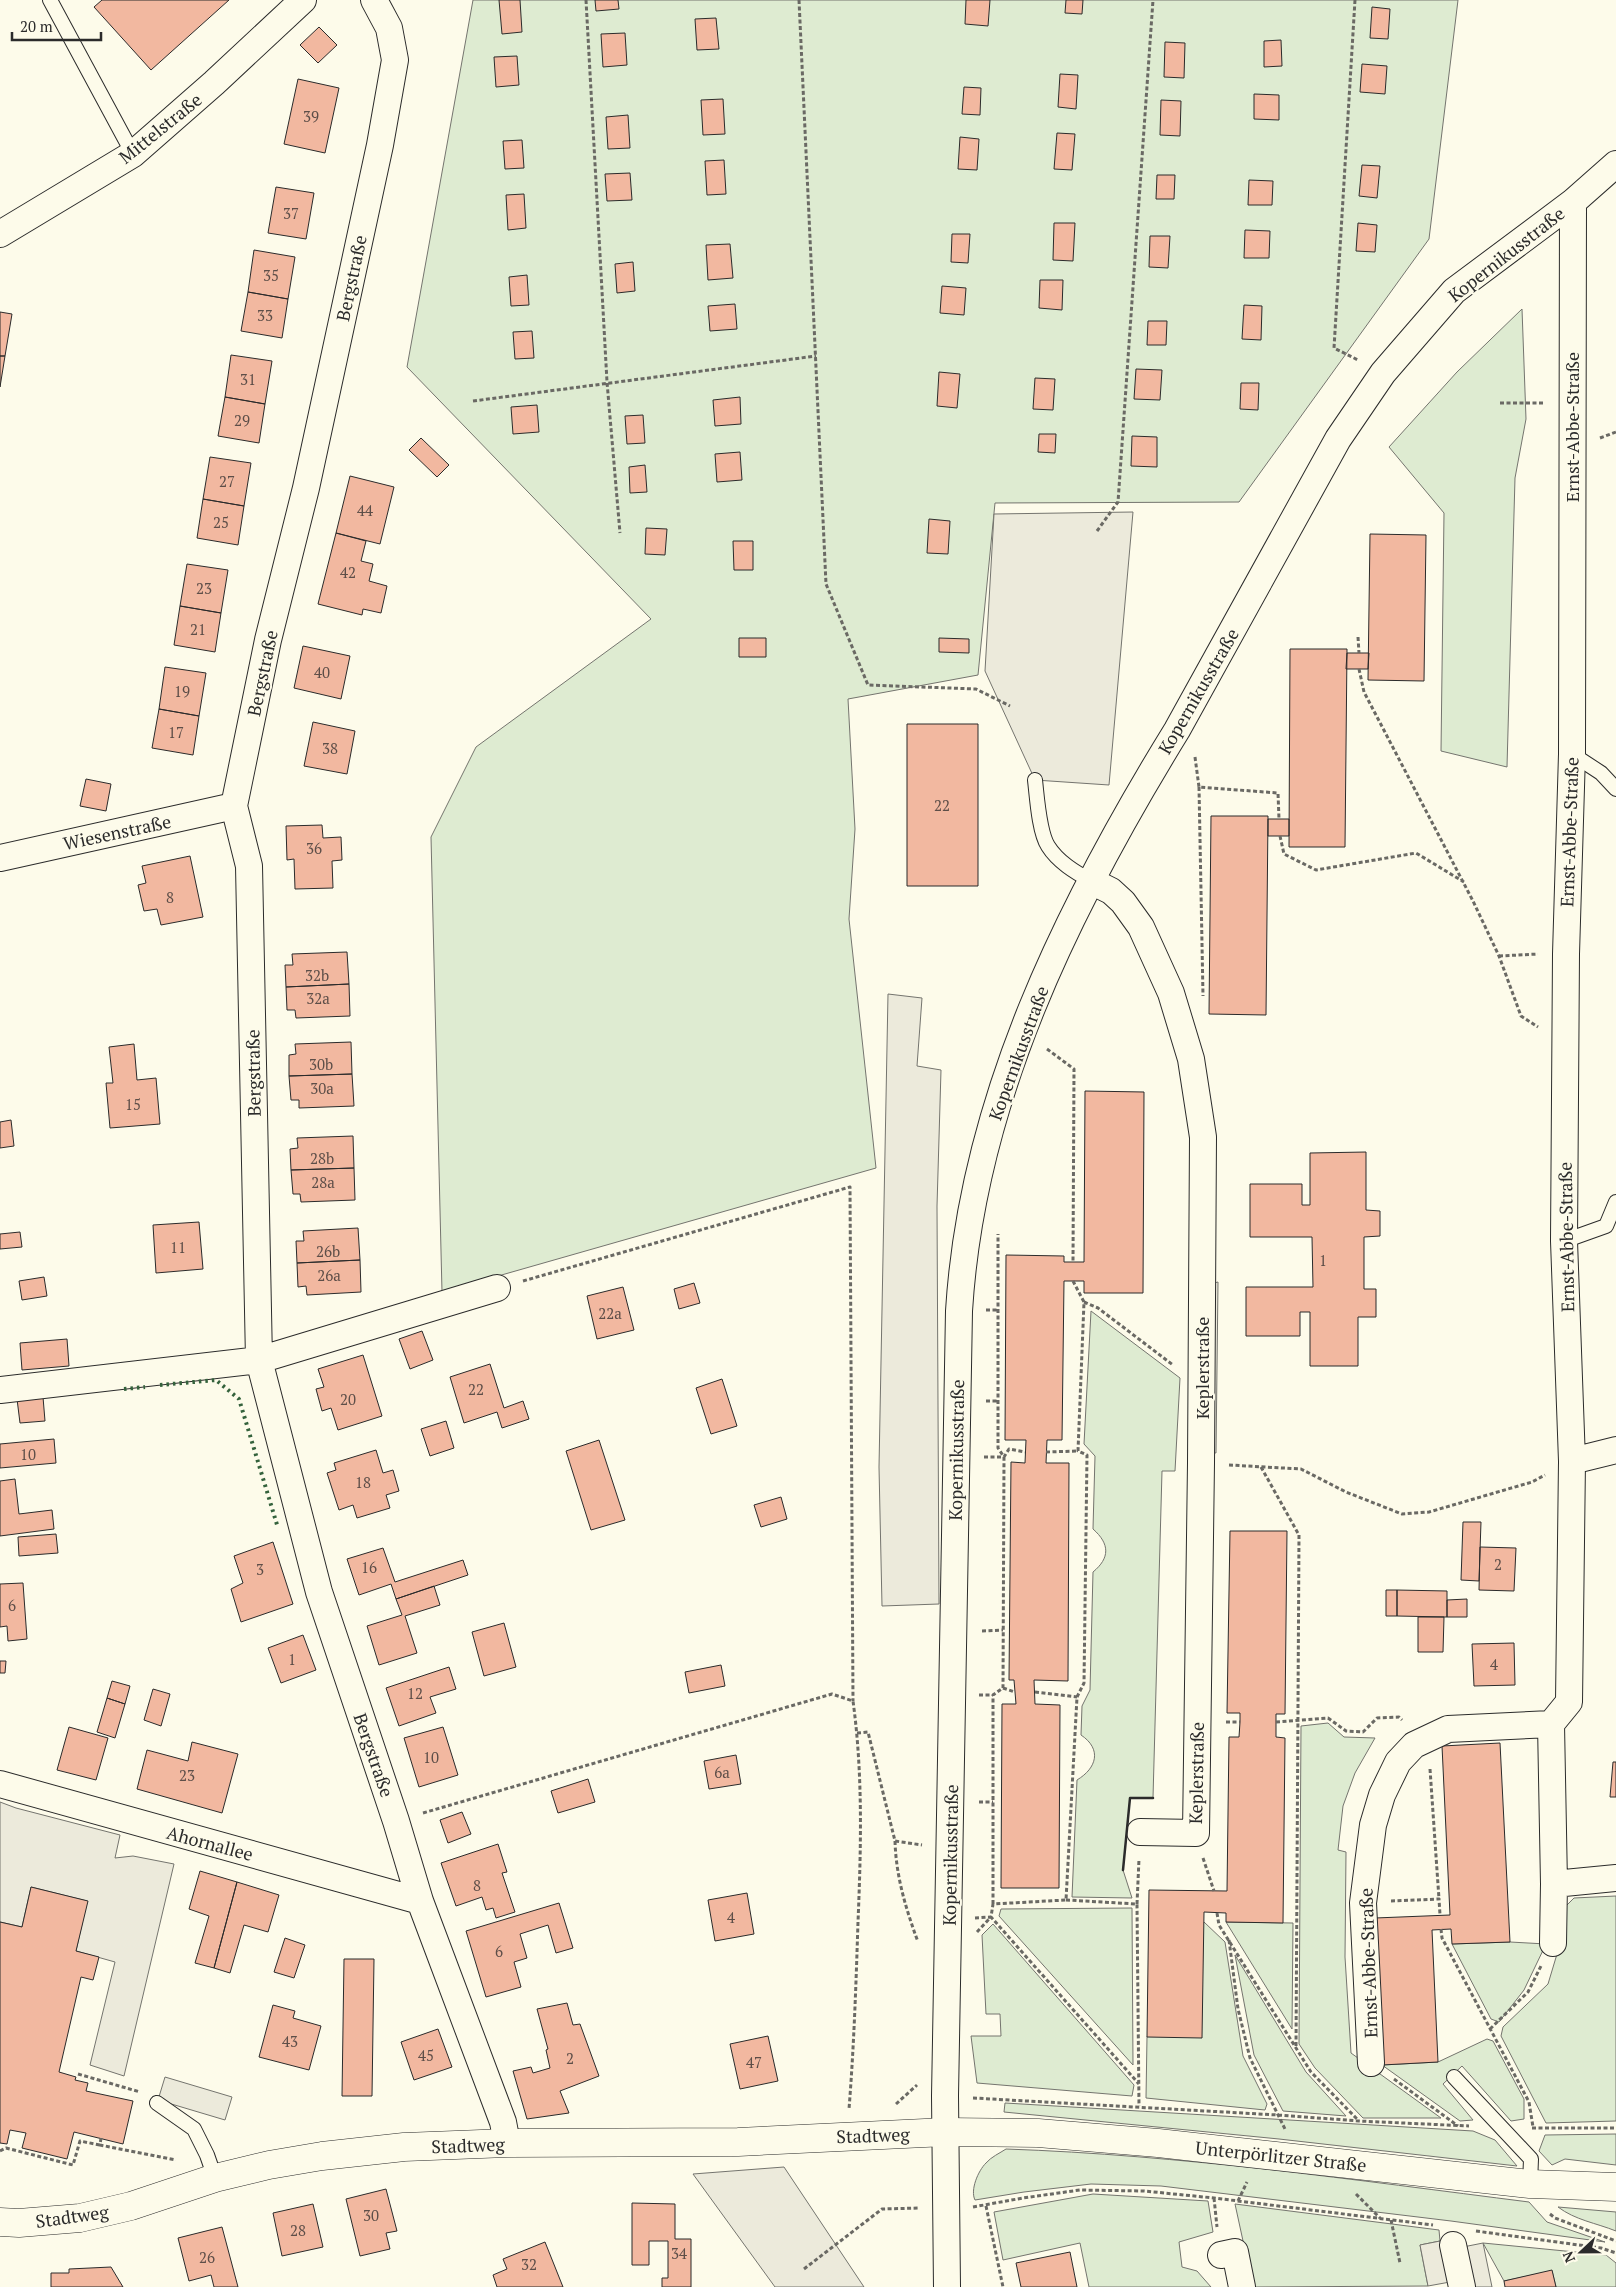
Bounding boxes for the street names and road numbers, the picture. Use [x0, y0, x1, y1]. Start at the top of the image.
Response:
street label: Mittelstraße [114, 87, 206, 169]
street label: Kopernikusstraße [1443, 201, 1569, 307]
street label: Bergstraße [330, 233, 372, 323]
street label: Ernst-Abbe-Straße [1560, 352, 1584, 502]
street label: Kopernikusstraße [1152, 624, 1244, 758]
street label: Bergstraße [241, 628, 283, 718]
street label: Ernst-Abbe-Straße [1554, 757, 1584, 907]
street label: Wiesenstraße [61, 809, 173, 855]
street label: Kopernikusstraße [983, 982, 1053, 1124]
street label: Bergstraße [240, 1029, 266, 1117]
street label: Ernst-Abbe-Straße [1553, 1162, 1579, 1312]
street label: Keplerstraße [1190, 1317, 1214, 1419]
street label: Kopernikusstraße [943, 1379, 969, 1521]
street label: Bergstraße [348, 1710, 400, 1800]
street label: Keplerstraße [1183, 1722, 1209, 1824]
street label: Kopernikusstraße [937, 1784, 963, 1926]
street label: Ahornallee [164, 1820, 256, 1866]
street label: Ernst-Abbe-Straße [1353, 1888, 1383, 2038]
street label: Stadtweg [836, 2122, 911, 2148]
street label: Stadtweg [431, 2132, 506, 2158]
street label: Unterpörlitzer Straße [1194, 2135, 1368, 2177]
street label: Stadtweg [34, 2199, 111, 2233]

